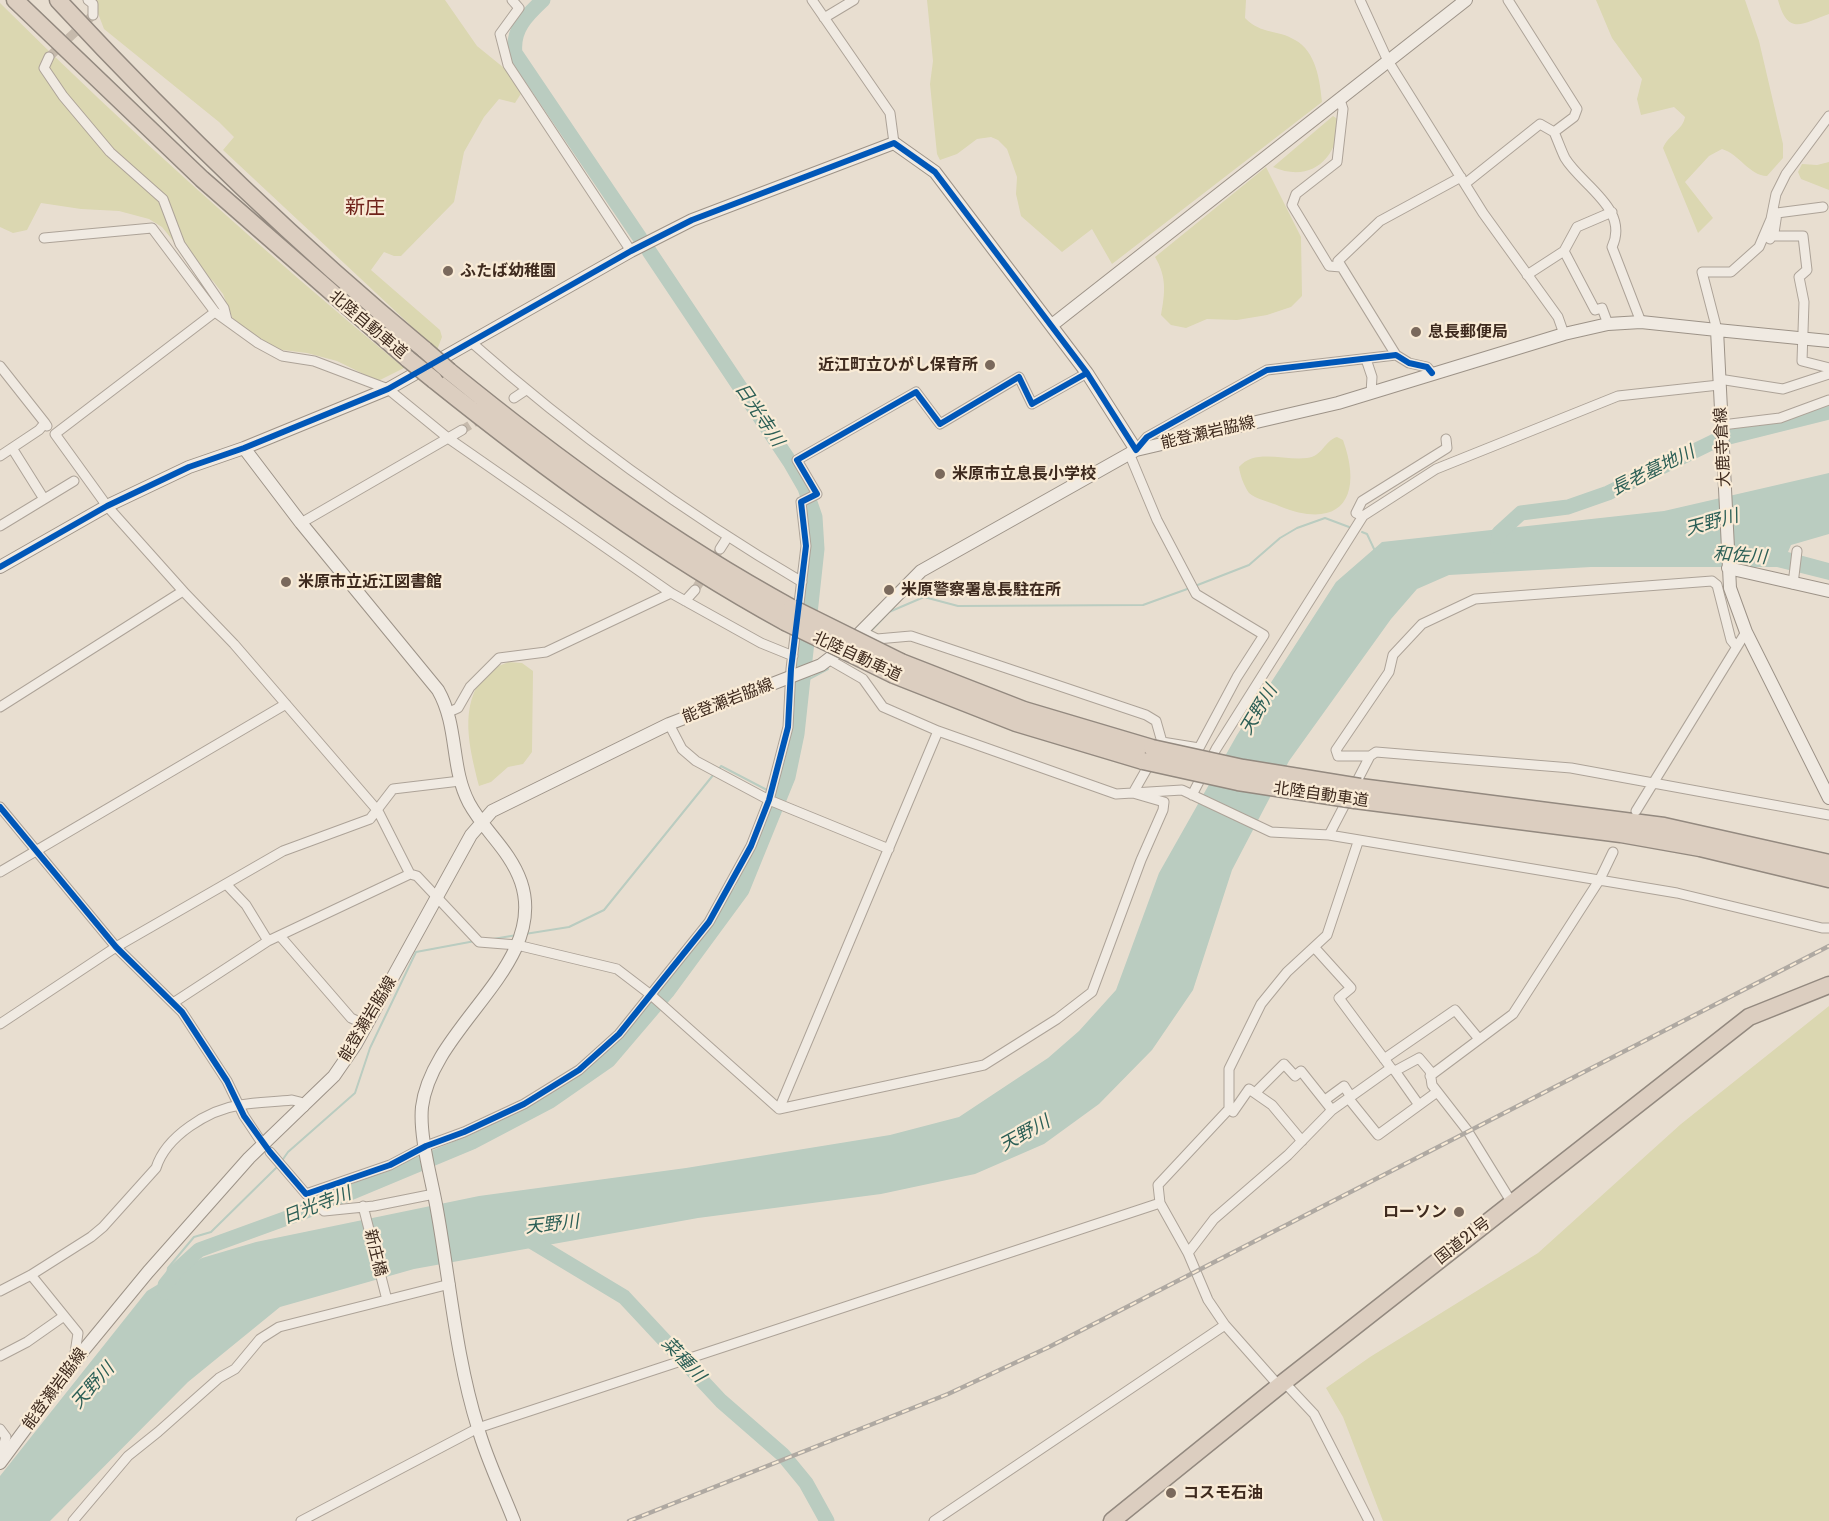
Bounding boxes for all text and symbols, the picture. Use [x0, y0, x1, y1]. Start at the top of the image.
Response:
district label: 新庄 [345, 196, 385, 220]
place label: ふたば幼稚園 [460, 261, 556, 281]
marker: ふたば幼稚園 [441, 264, 455, 278]
street label: 北陸自動車道 [325, 287, 411, 363]
place label: 息長郵便局 [1428, 322, 1508, 342]
marker: 息長郵便局 [1409, 325, 1423, 339]
place label: 近江町立ひがし保育所 [818, 355, 978, 375]
marker: 近江町立ひがし保育所 [983, 358, 997, 372]
water label: 日光寺川 [730, 379, 788, 451]
street label: 大鹿寺倉線 [1711, 407, 1735, 487]
street label: 能登瀬岩脇線 [1159, 413, 1257, 453]
water label: 長老墓地川 [1608, 442, 1698, 500]
place label: 米原市立息長小学校 [952, 464, 1096, 484]
marker: 米原市立息長小学校 [933, 467, 947, 481]
water label: 天野川 [1683, 506, 1741, 540]
water label: 和佐川 [1712, 543, 1768, 569]
place label: 米原市立近江図書館 [298, 572, 442, 592]
marker: 米原市立近江図書館 [279, 575, 293, 589]
place label: 米原警察署息長駐在所 [901, 580, 1061, 600]
marker: 米原警察署息長駐在所 [882, 583, 896, 597]
street label: 北陸自動車道 [809, 628, 905, 686]
street label: 能登瀬岩脇線 [680, 675, 776, 727]
water label: 天野川 [1236, 681, 1282, 739]
street label: 北陸自動車道 [1272, 779, 1370, 811]
street label: 能登瀬岩脇線 [335, 973, 401, 1065]
water label: 天野川 [996, 1111, 1054, 1157]
water label: 日光寺川 [280, 1183, 354, 1229]
place label: ローソン [1383, 1202, 1447, 1222]
marker: ローソン [1452, 1205, 1466, 1219]
water label: 天野川 [524, 1211, 580, 1239]
street label: 国道21号 [1431, 1213, 1495, 1269]
street label: 新庄橋 [360, 1227, 390, 1279]
water label: 菜種川 [657, 1333, 709, 1387]
street label: 能登瀬岩脇線 [19, 1345, 91, 1433]
water label: 天野川 [67, 1359, 119, 1413]
place label: コスモ石油 [1183, 1483, 1263, 1503]
marker: コスモ石油 [1164, 1486, 1178, 1500]

